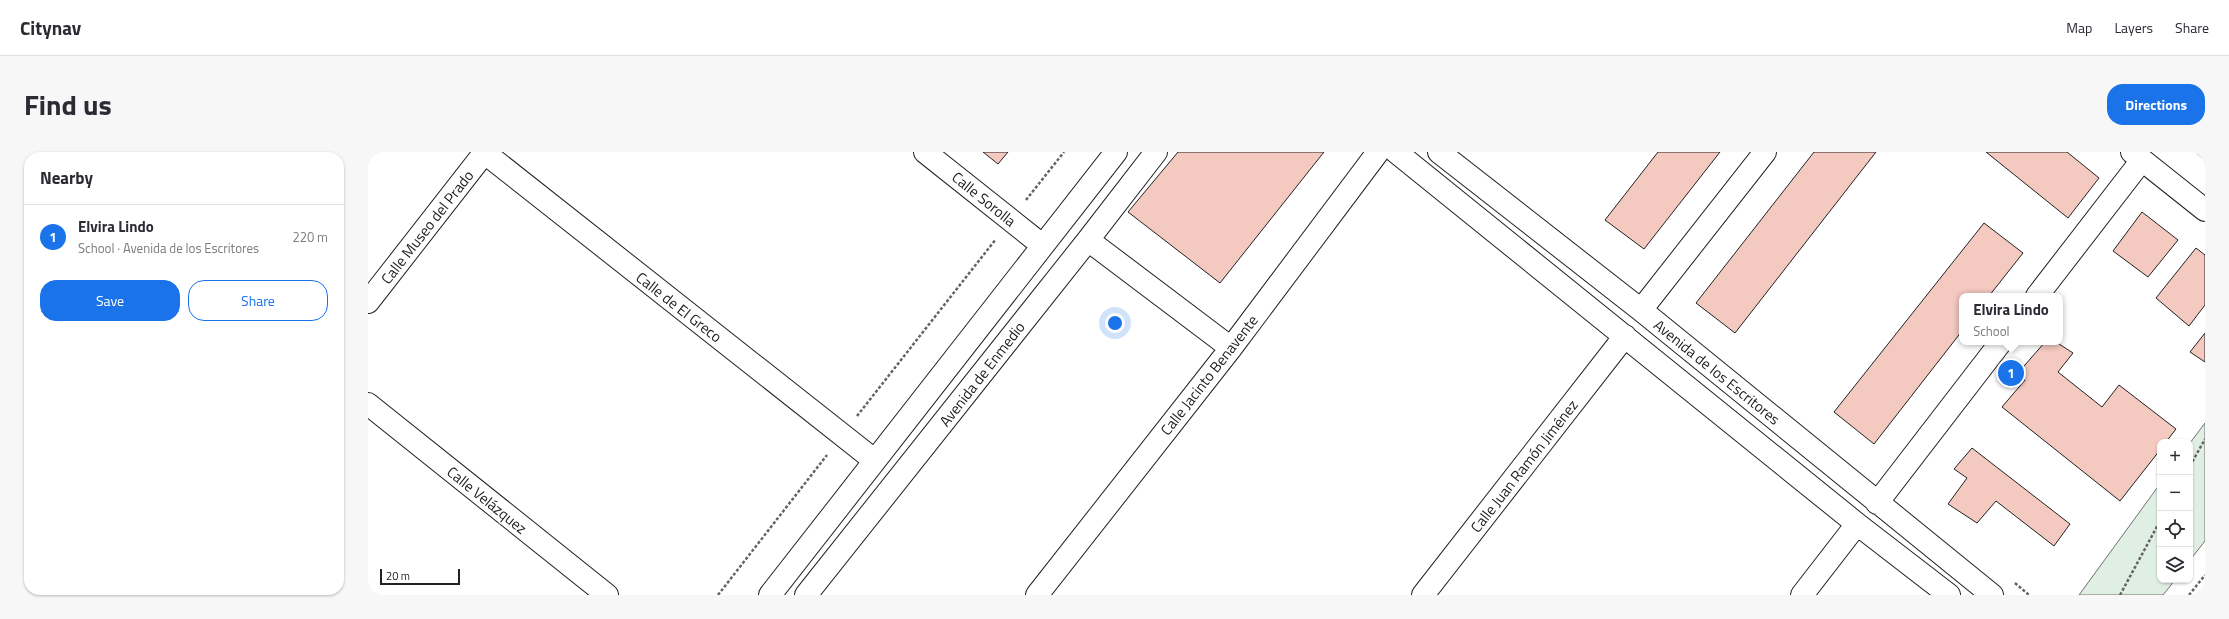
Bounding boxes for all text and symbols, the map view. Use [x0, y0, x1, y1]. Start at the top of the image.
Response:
text: Citynav [20, 13, 81, 42]
text: Map [2066, 17, 2092, 38]
text: Layers [2114, 17, 2153, 38]
text: Share [2175, 17, 2209, 38]
text: Find us [24, 83, 112, 126]
button: Directions [2107, 84, 2205, 125]
text: Nearby [40, 165, 93, 191]
street label: Calle Museo del Prado [375, 165, 479, 289]
street label: Calle Sorolla [947, 166, 1022, 232]
text: Elvira Lindo [78, 215, 154, 238]
text: 1 [49, 227, 57, 247]
text: 220 m [292, 227, 328, 247]
text: School · Avenida de los Escritores [78, 238, 259, 258]
street label: Calle de El Greco [631, 266, 727, 348]
button: Save [40, 280, 180, 321]
button: Share [188, 280, 328, 321]
popup [1959, 293, 2063, 345]
text: Elvira Lindo [1973, 298, 2049, 321]
street label: Calle Jacinto Benavente [1155, 310, 1263, 440]
your location [1105, 313, 1125, 333]
street label: Avenida de los Escritores [1649, 314, 1785, 430]
street label: Avenida de Enmedio [934, 316, 1030, 431]
text: School [1973, 321, 2010, 341]
pin: 1 [1998, 358, 2024, 388]
street label: Calle Juan Ramón Jiménez [1465, 394, 1583, 537]
map controls [2157, 439, 2193, 583]
button: + [2157, 439, 2193, 475]
street label: Calle Velázquez [442, 460, 532, 540]
button: − [2157, 475, 2193, 511]
button: locate [2157, 511, 2193, 547]
button: layers [2157, 547, 2193, 583]
scale bar [380, 567, 460, 586]
text: 20 m [386, 568, 410, 584]

